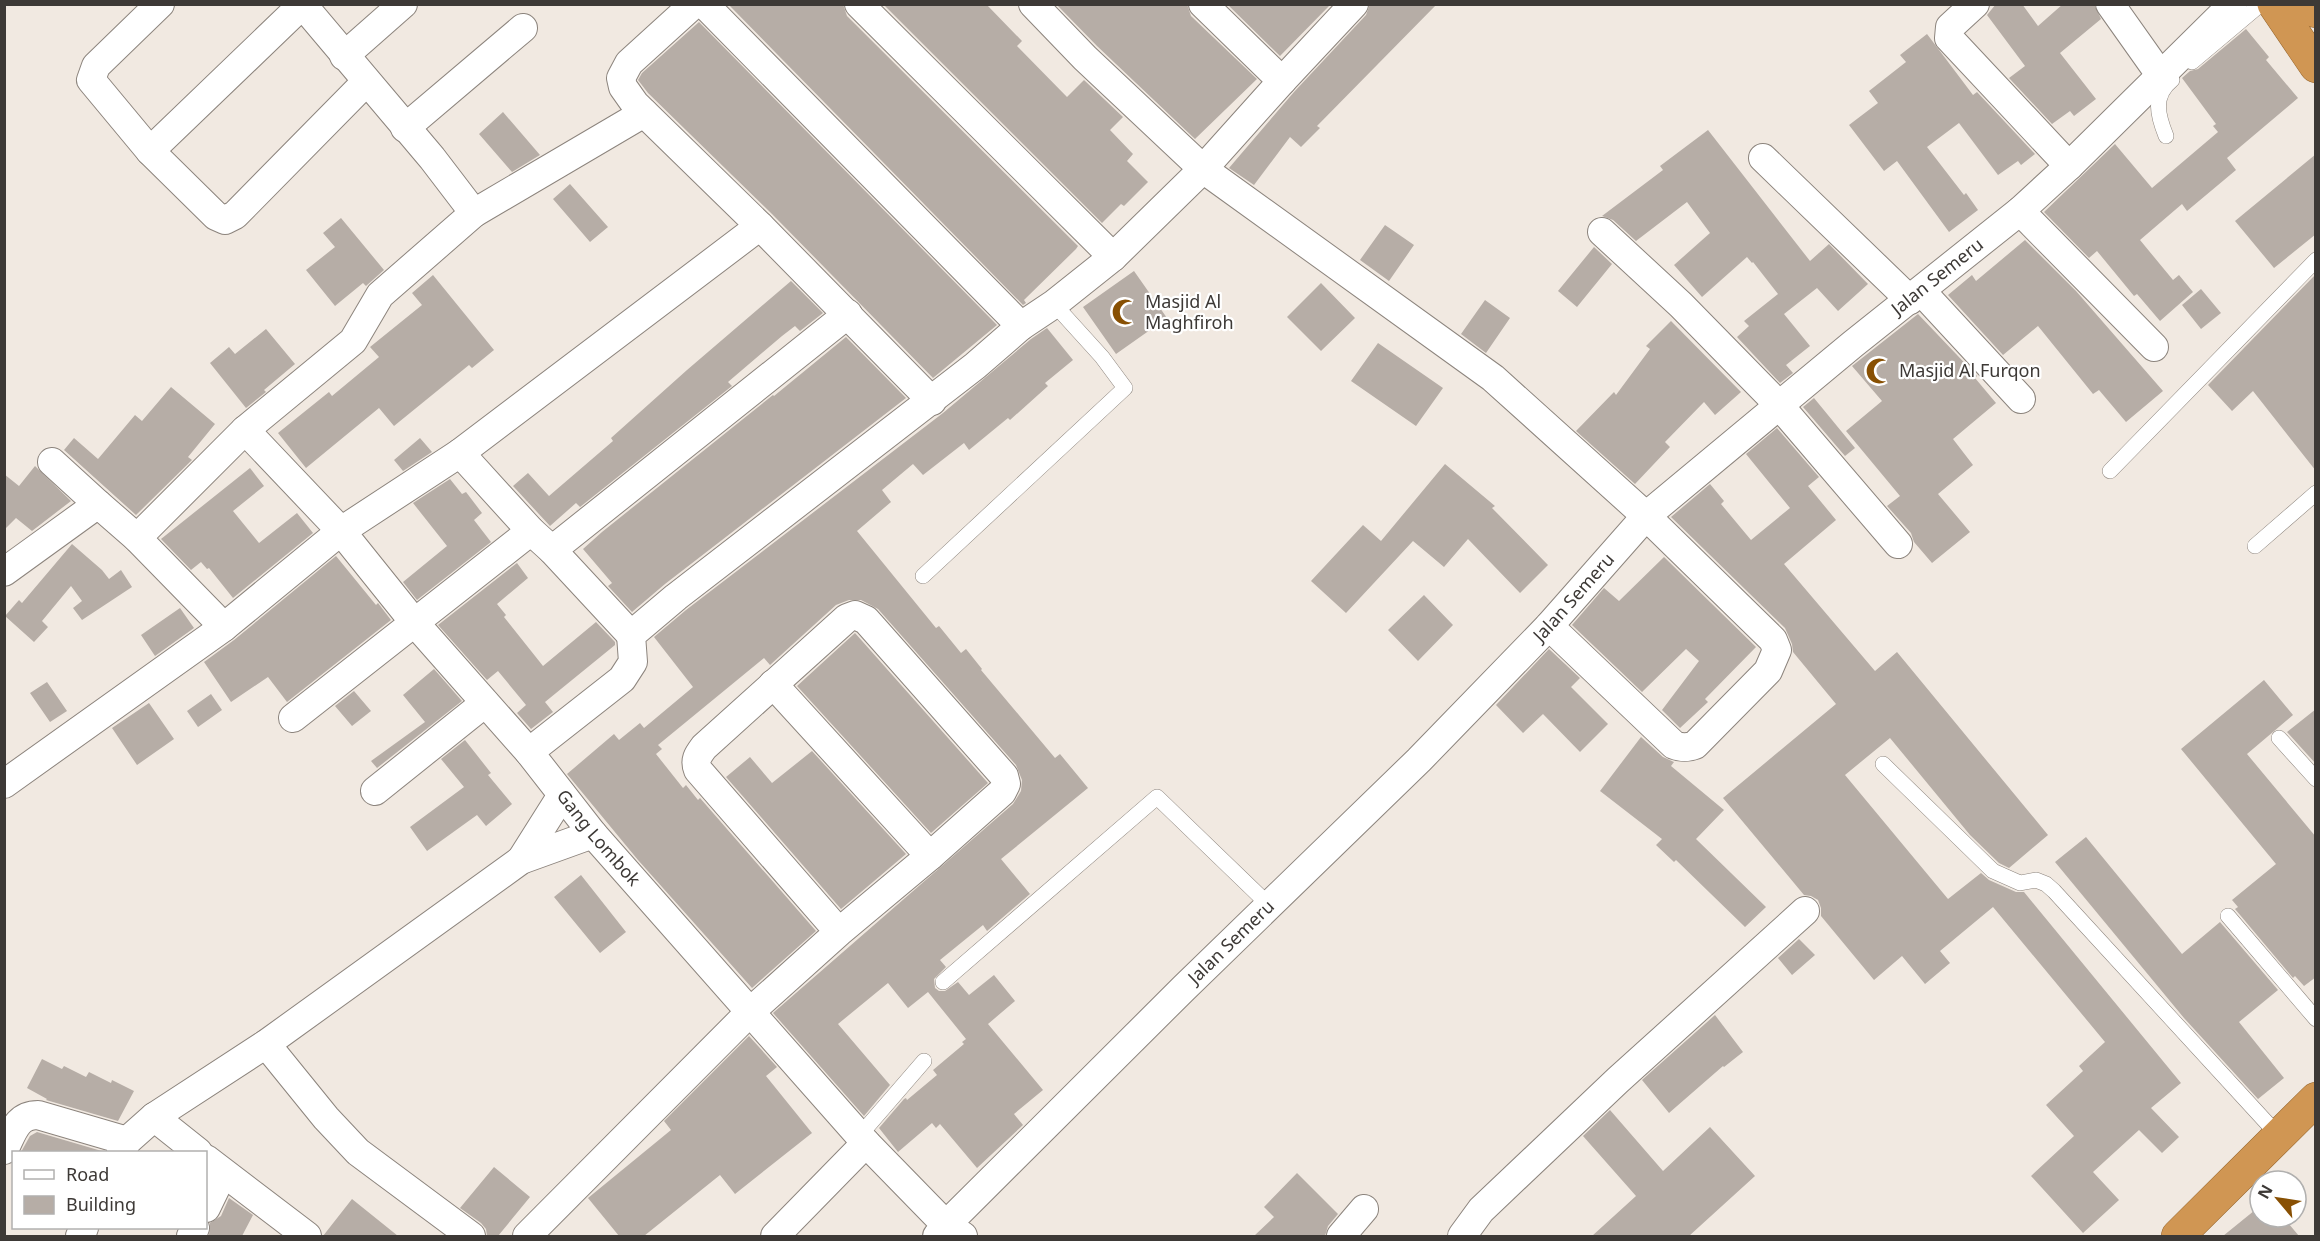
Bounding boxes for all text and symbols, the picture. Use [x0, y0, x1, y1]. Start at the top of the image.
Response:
street label: Jalan Semeru [1884, 232, 1988, 321]
place label: Masjid Al Maghfiroh [1145, 289, 1234, 334]
mosque icon: Masjid Al Maghfiroh [1110, 297, 1140, 327]
mosque icon: Masjid Al Furqon [1864, 356, 1894, 386]
place label: Masjid Al Furqon [1899, 358, 2041, 382]
street label: Jalan Semeru [1526, 547, 1619, 648]
street label: Gang Lombok [552, 784, 647, 891]
street label: Jalan Semeru [1181, 894, 1279, 990]
legend [12, 1151, 207, 1229]
text: Road [66, 1162, 109, 1186]
north arrow [2248, 1169, 2308, 1229]
text: N [2252, 1181, 2278, 1203]
text: Building [66, 1192, 136, 1216]

